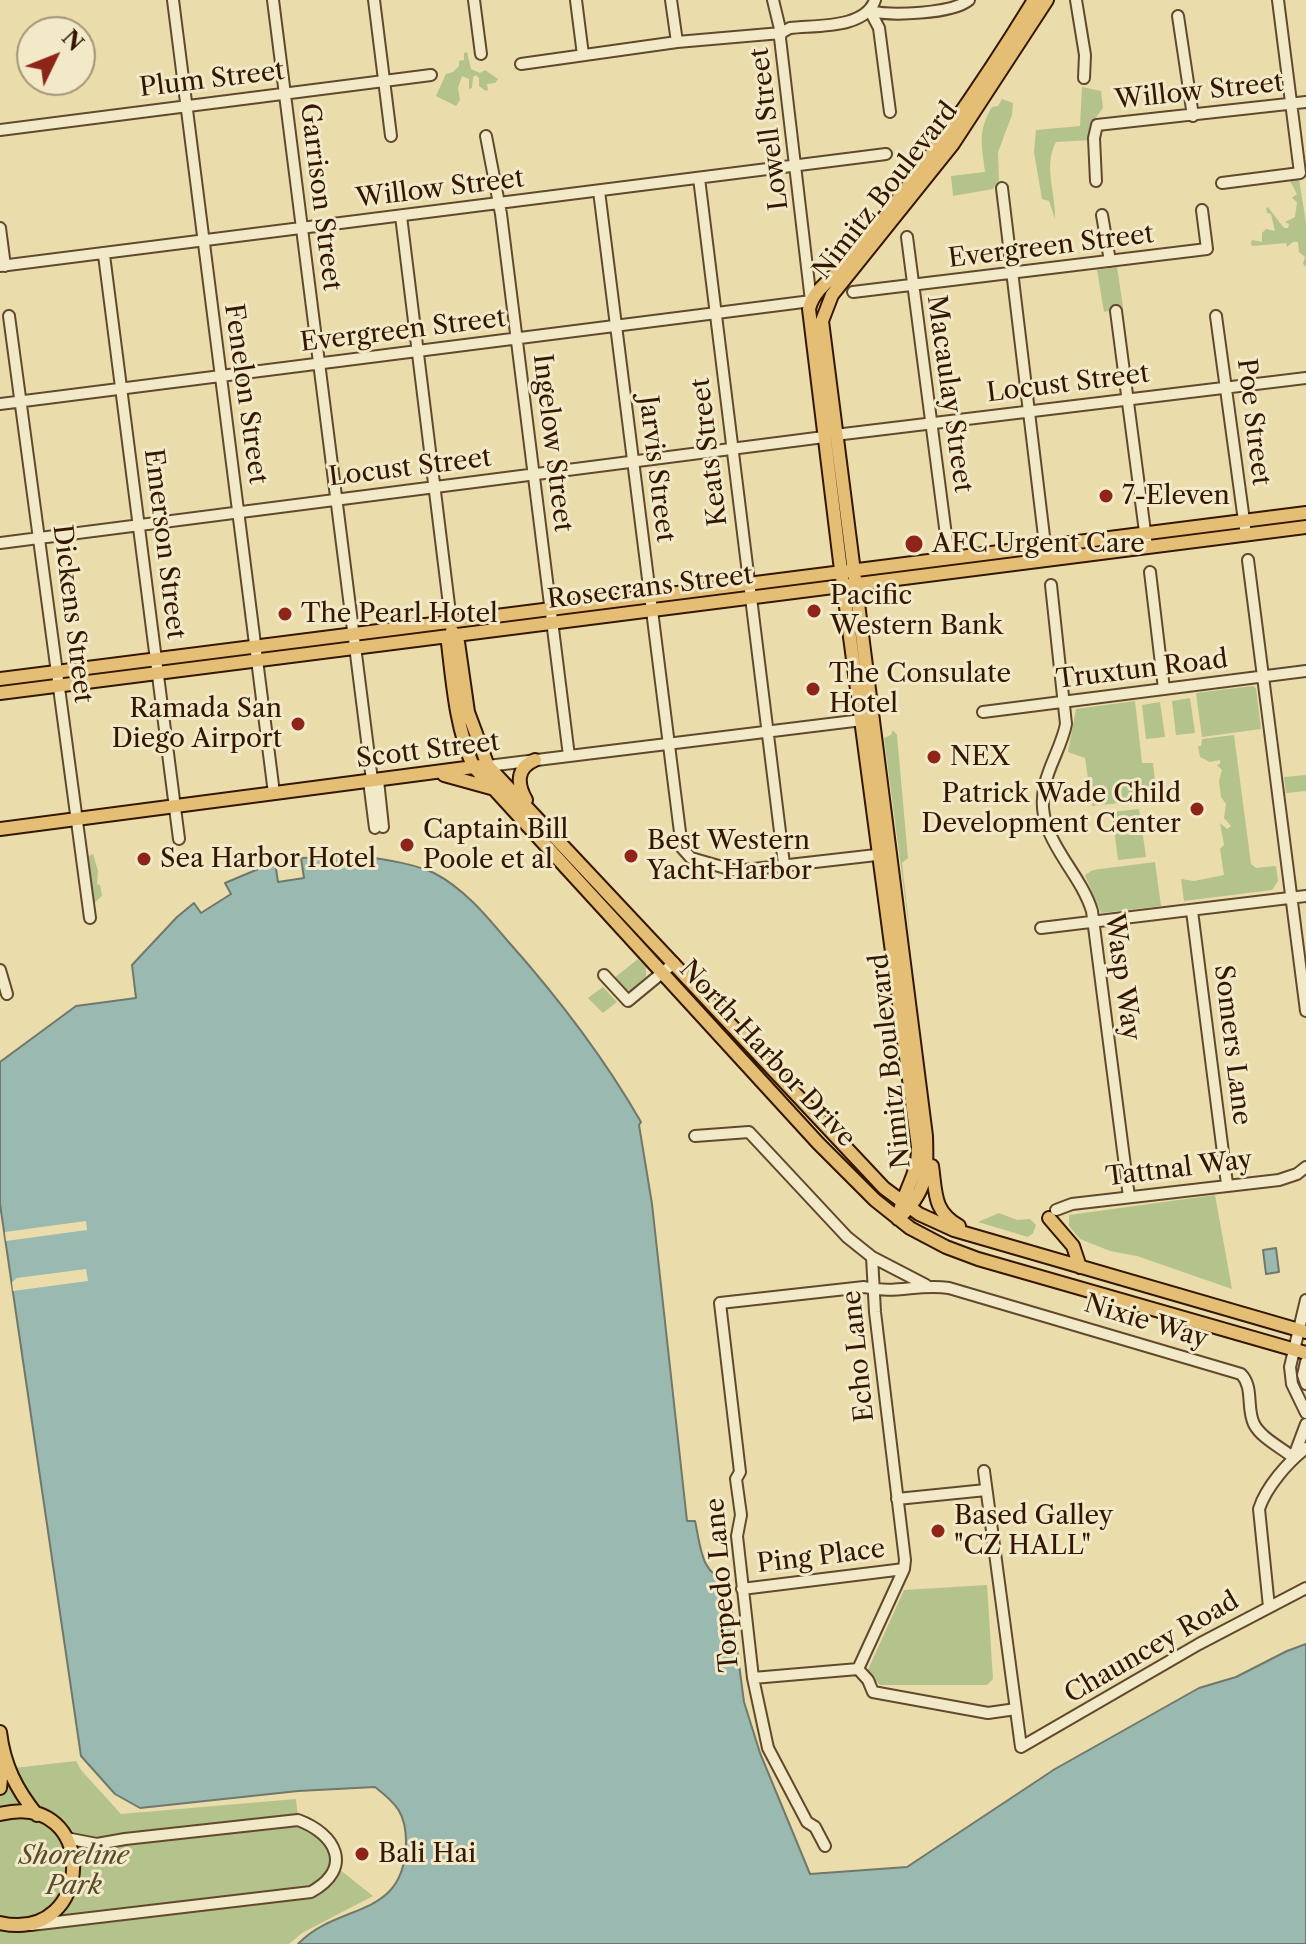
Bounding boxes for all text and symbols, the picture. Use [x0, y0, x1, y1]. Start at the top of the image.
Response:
north arrow [16, 16, 96, 96]
text: N [56, 24, 89, 57]
street label: Lowell Street [745, 46, 795, 212]
street label: Plum Street [138, 56, 286, 104]
street label: Willow Street [1113, 68, 1285, 116]
street label: Nimitz Boulevard [807, 96, 965, 286]
street label: Garrison Street [293, 101, 347, 293]
street label: Willow Street [354, 163, 526, 215]
street label: Evergreen Street [946, 219, 1156, 275]
street label: Macaulay Street [920, 293, 978, 495]
street label: Fenelon Street [217, 302, 273, 486]
street label: Evergreen Street [298, 303, 508, 359]
street label: Ingelow Street [526, 352, 578, 534]
street label: Poe Street [1230, 357, 1276, 487]
street label: Locust Street [985, 359, 1151, 409]
street label: Keats Street [685, 376, 735, 528]
street label: Jarvis Street [632, 394, 680, 544]
street label: Locust Street [327, 443, 493, 493]
street label: Emerson Street [137, 447, 191, 641]
place label: 7-Eleven [1122, 480, 1230, 512]
marker: 7-Eleven [1097, 487, 1115, 505]
street label: Dickens Street [46, 523, 98, 705]
place label: AFC Urgent Care [932, 528, 1145, 560]
marker: AFC Urgent Care [903, 533, 925, 555]
street label: Rosecrans Street [545, 560, 755, 616]
place label: Pacific Western Bank [830, 580, 1003, 642]
place label: The Pearl Hotel [301, 598, 498, 630]
marker: Pacific Western Bank [805, 602, 823, 620]
marker: The Pearl Hotel [276, 605, 294, 623]
street label: Truxtun Road [1054, 644, 1230, 696]
place label: The Consulate Hotel [829, 658, 1011, 720]
marker: The Consulate Hotel [804, 680, 822, 698]
place label: Ramada San Diego Airport [112, 693, 282, 754]
marker: Ramada San Diego Airport [289, 715, 307, 733]
street label: Scott Street [355, 727, 501, 775]
place label: NEX [950, 741, 1010, 773]
marker: NEX [925, 748, 943, 766]
place label: Patrick Wade Child Development Center [922, 778, 1181, 840]
marker: Patrick Wade Child Development Center [1188, 800, 1206, 818]
place label: Captain Bill Poole et al [423, 814, 568, 876]
place label: Best Western Yacht Harbor [647, 825, 812, 886]
marker: Captain Bill Poole et al [398, 836, 416, 854]
place label: Sea Harbor Hotel [160, 843, 376, 875]
marker: Best Western Yacht Harbor [622, 847, 640, 865]
marker: Sea Harbor Hotel [135, 850, 153, 868]
street label: Wasp Way [1098, 912, 1146, 1042]
street label: Nimitz Boulevard [864, 952, 918, 1170]
street label: North Harbor Drive [672, 954, 862, 1154]
street label: Somers Lane [1207, 963, 1257, 1127]
street label: Tattnal Way [1104, 1145, 1254, 1193]
street label: Nixie Way [1080, 1288, 1212, 1356]
street label: Echo Lane [837, 1289, 881, 1423]
street label: Torpedo Lane [700, 1497, 746, 1673]
place label: Based Galley "CZ HALL" [954, 1500, 1113, 1562]
marker: Based Galley "CZ HALL" [929, 1522, 947, 1540]
street label: Ping Place [755, 1534, 887, 1580]
street label: Chauncey Road [1059, 1586, 1245, 1710]
place label: Bali Hai [378, 1838, 476, 1870]
park label: Shoreline Park [19, 1840, 129, 1902]
marker: Bali Hai [353, 1845, 371, 1863]

